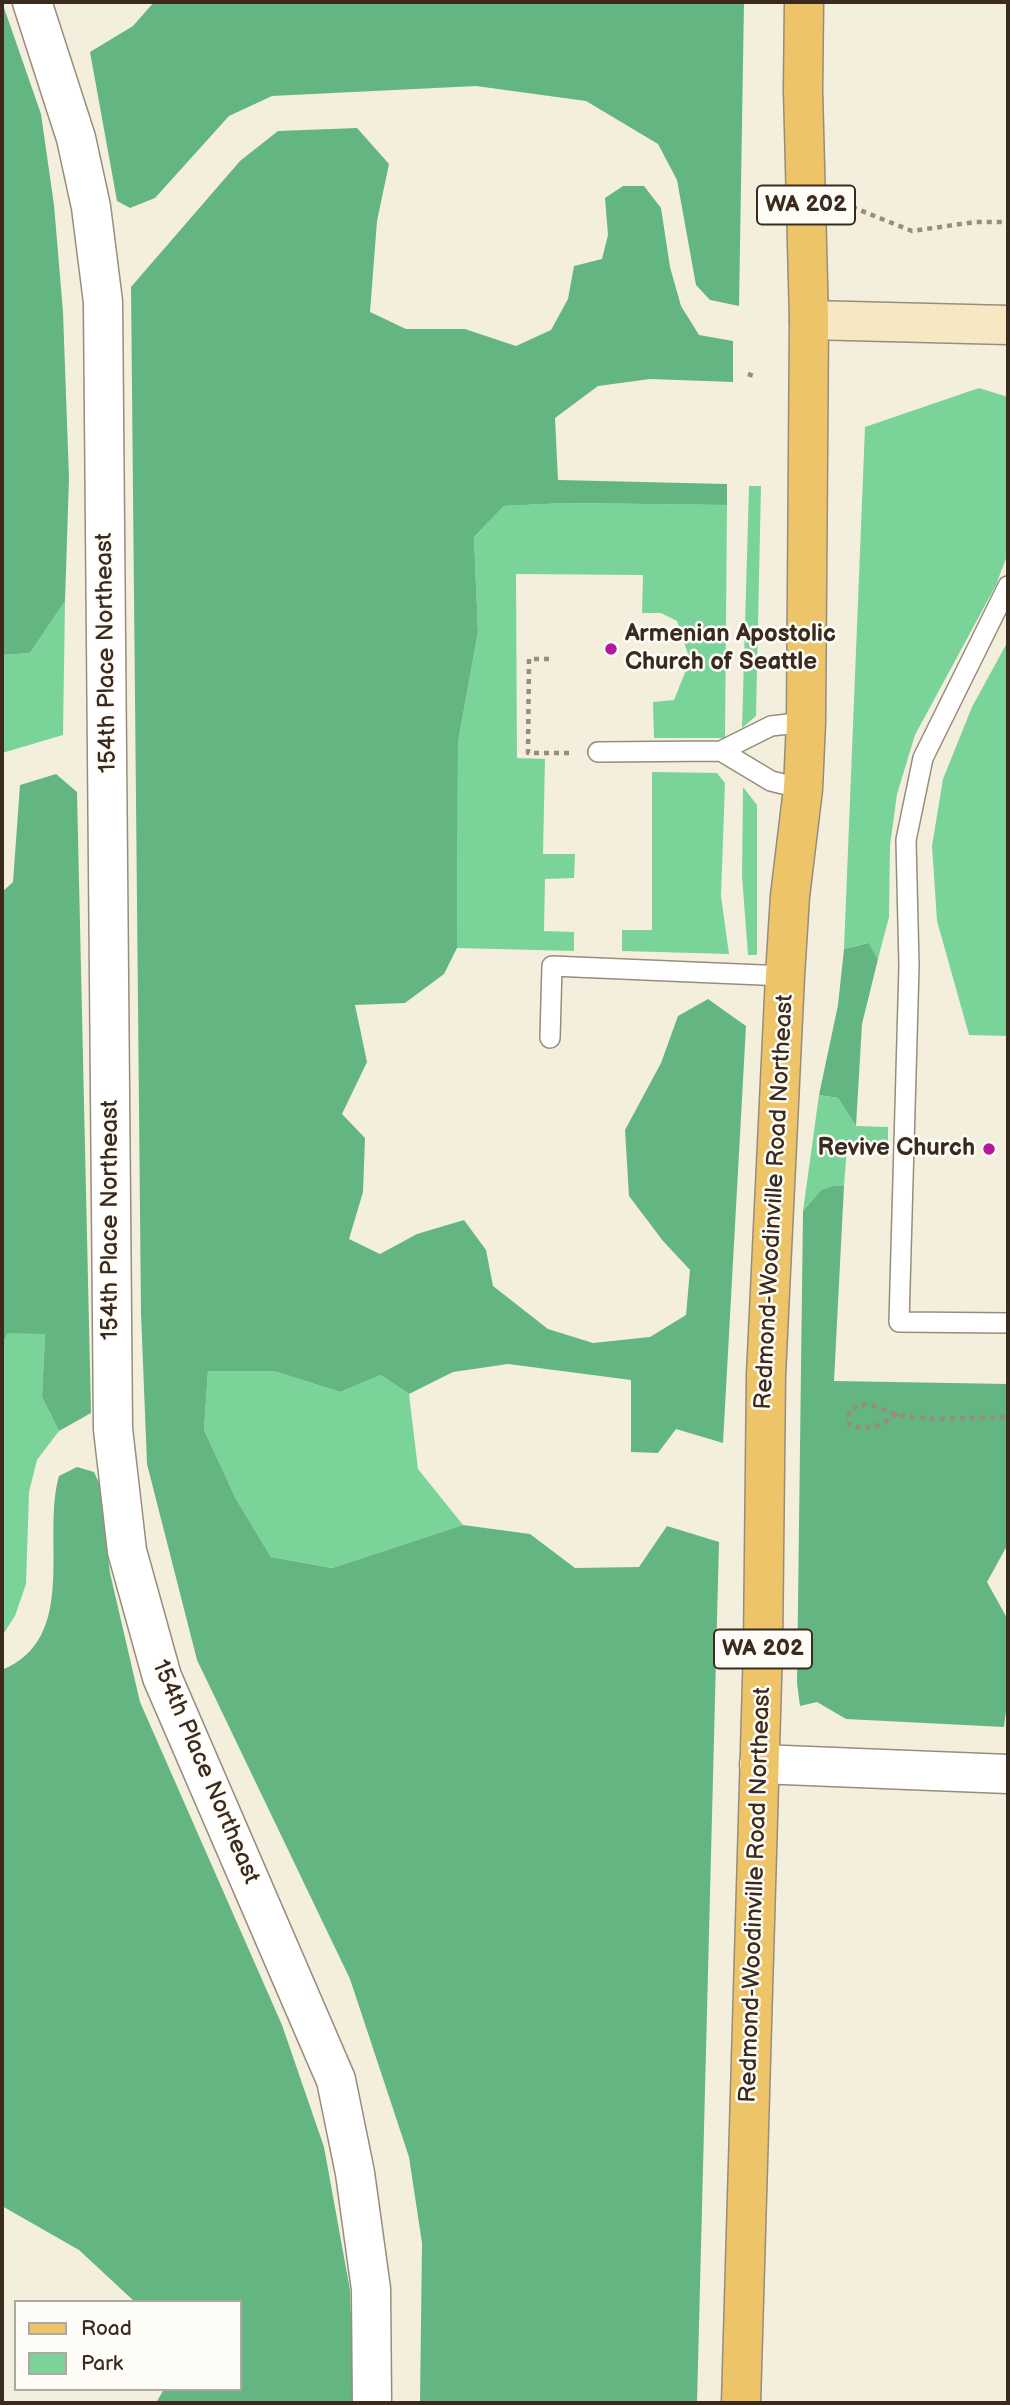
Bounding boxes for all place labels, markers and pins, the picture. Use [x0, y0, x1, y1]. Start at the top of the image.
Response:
place label: Armenian Apostolic Church of Seattle [625, 621, 836, 677]
marker: Armenian Apostolic Church of Seattle [603, 641, 619, 657]
place label: Revive Church [818, 1135, 975, 1163]
marker: Revive Church [981, 1141, 997, 1157]

